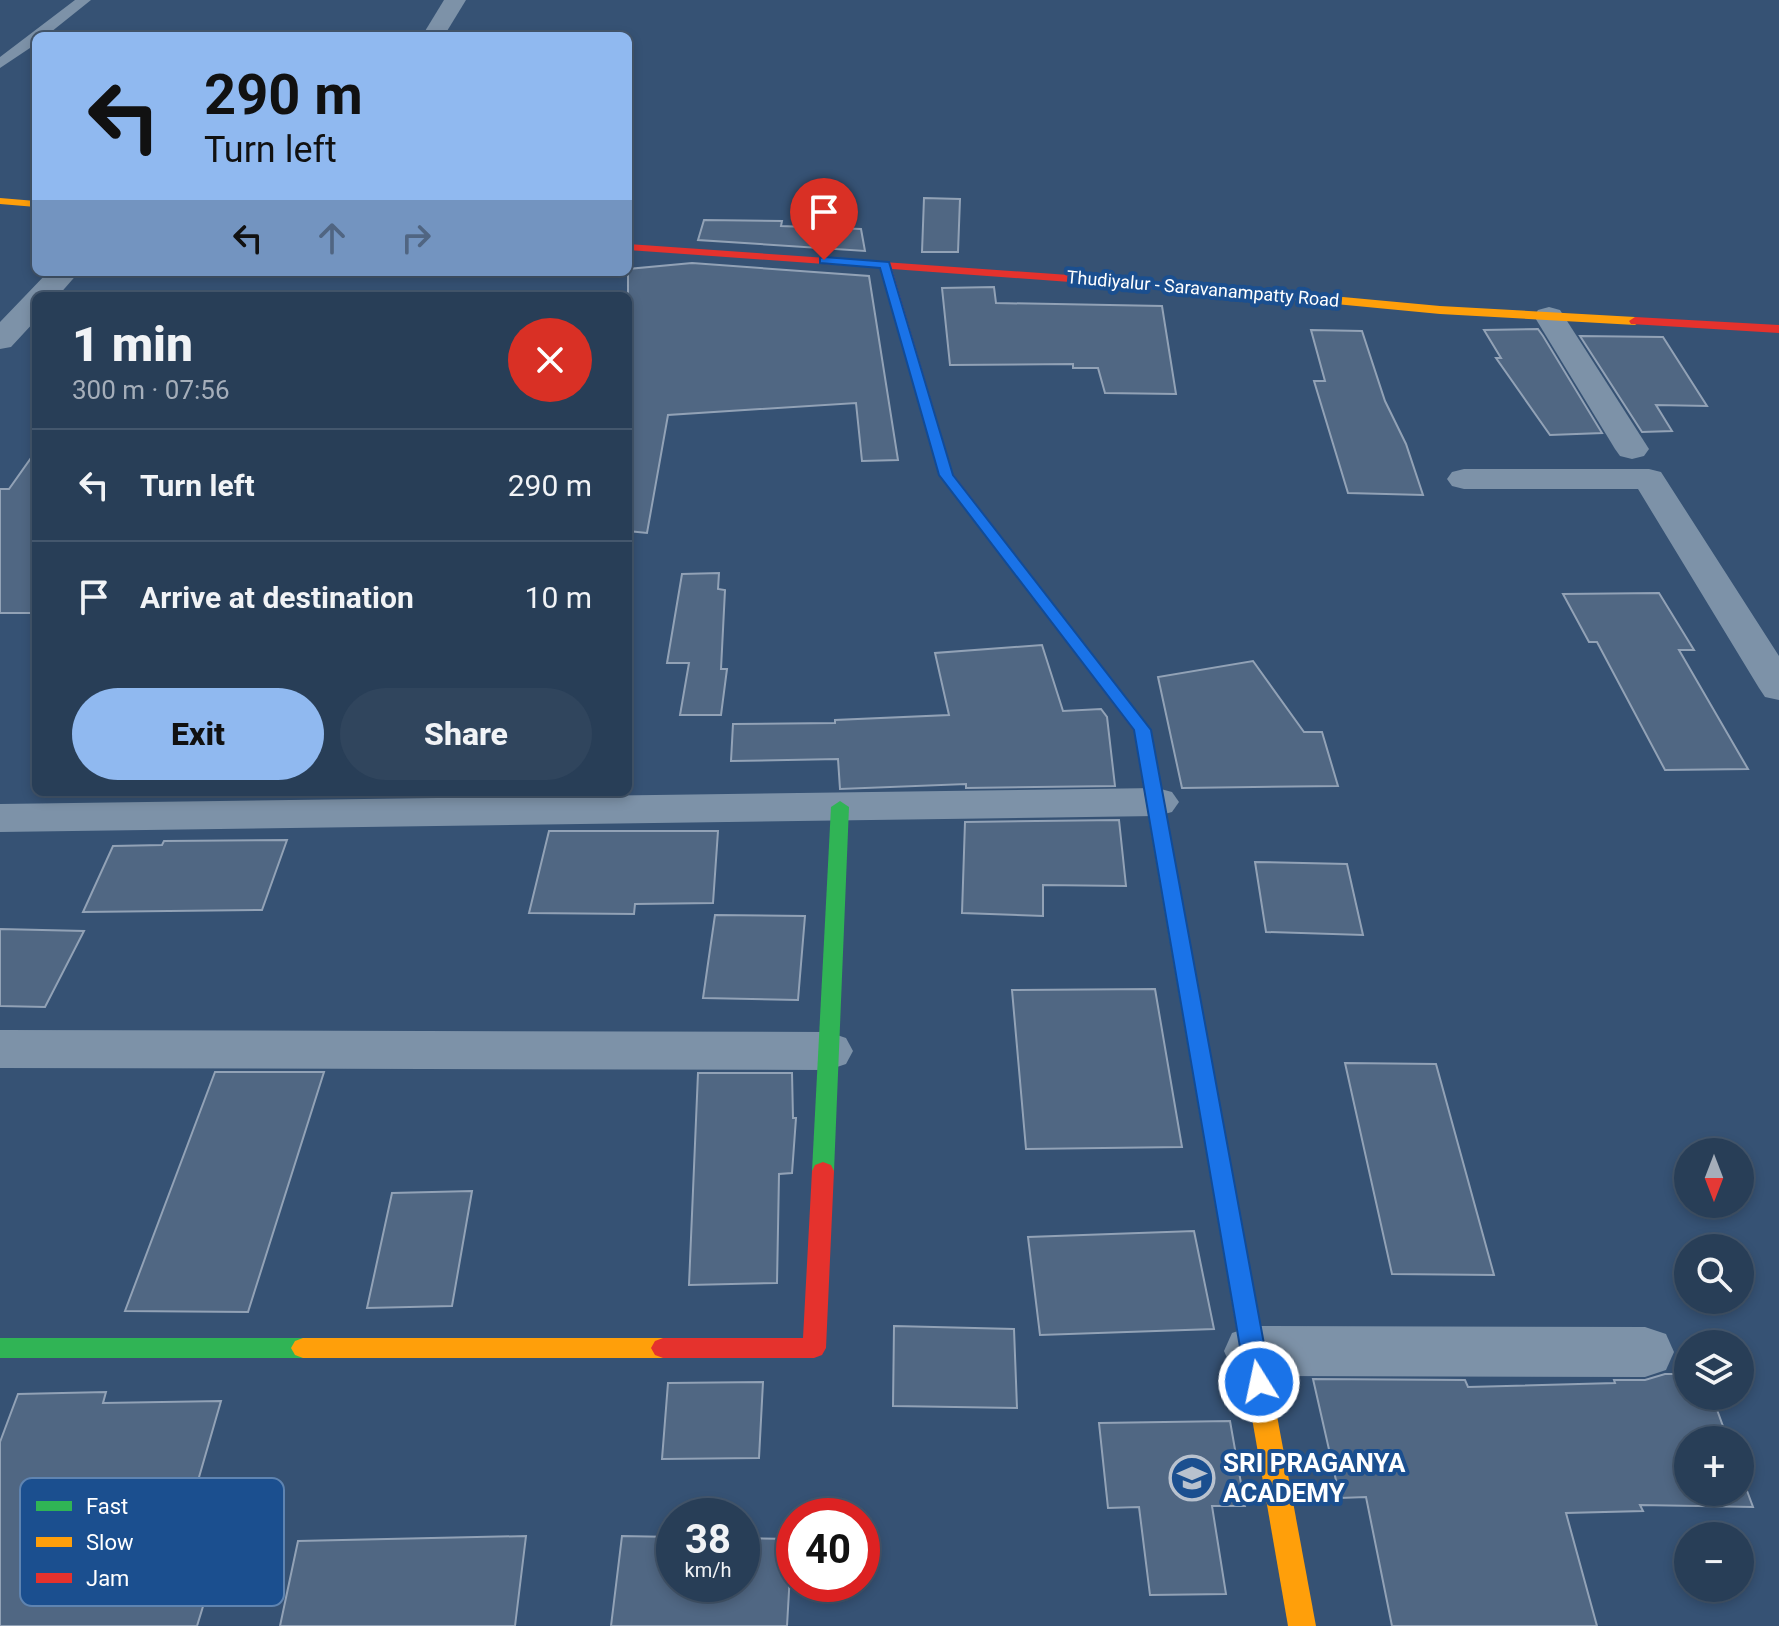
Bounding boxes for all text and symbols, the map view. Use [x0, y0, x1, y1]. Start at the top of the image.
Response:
text: 290 m [204, 62, 363, 128]
icon: left [72, 64, 176, 168]
text: Turn left [204, 129, 337, 171]
pin [790, 178, 858, 260]
icon: arrive [802, 190, 846, 234]
icon: left [226, 216, 270, 260]
icon: ahead [310, 216, 354, 260]
icon: right [394, 216, 438, 260]
street label: Thudiyalur - Saravanampatty Road [1066, 266, 1340, 311]
text: 1 min [72, 316, 193, 373]
button: close [508, 318, 592, 402]
text: 300 m · 07:56 [72, 375, 230, 405]
icon: left [72, 463, 116, 507]
text: Turn left [140, 468, 255, 503]
text: 290 m [508, 468, 592, 503]
icon: arrive [72, 575, 116, 619]
text: Arrive at destination [140, 580, 414, 615]
text: 10 m [525, 580, 592, 615]
button: Exit [72, 688, 324, 780]
button: Share [340, 688, 592, 780]
north arrow [1674, 1138, 1754, 1218]
map controls [1674, 1138, 1754, 1602]
button: search [1674, 1234, 1754, 1314]
button: layers [1674, 1330, 1754, 1410]
position arrow [1217, 1340, 1301, 1424]
button: + [1674, 1426, 1754, 1506]
place label: SRI PRAGANYA ACADEMY [1223, 1448, 1406, 1508]
school or university icon: SRI PRAGANYA ACADEMY [1168, 1454, 1216, 1502]
legend [20, 1478, 284, 1606]
text: Fast [86, 1494, 128, 1519]
speed limit sign: 40 [776, 1498, 880, 1602]
text: 38 [685, 1516, 731, 1563]
button: − [1674, 1522, 1754, 1602]
text: Slow [86, 1530, 134, 1555]
text: km/h [685, 1558, 731, 1582]
text: Jam [86, 1566, 129, 1591]

